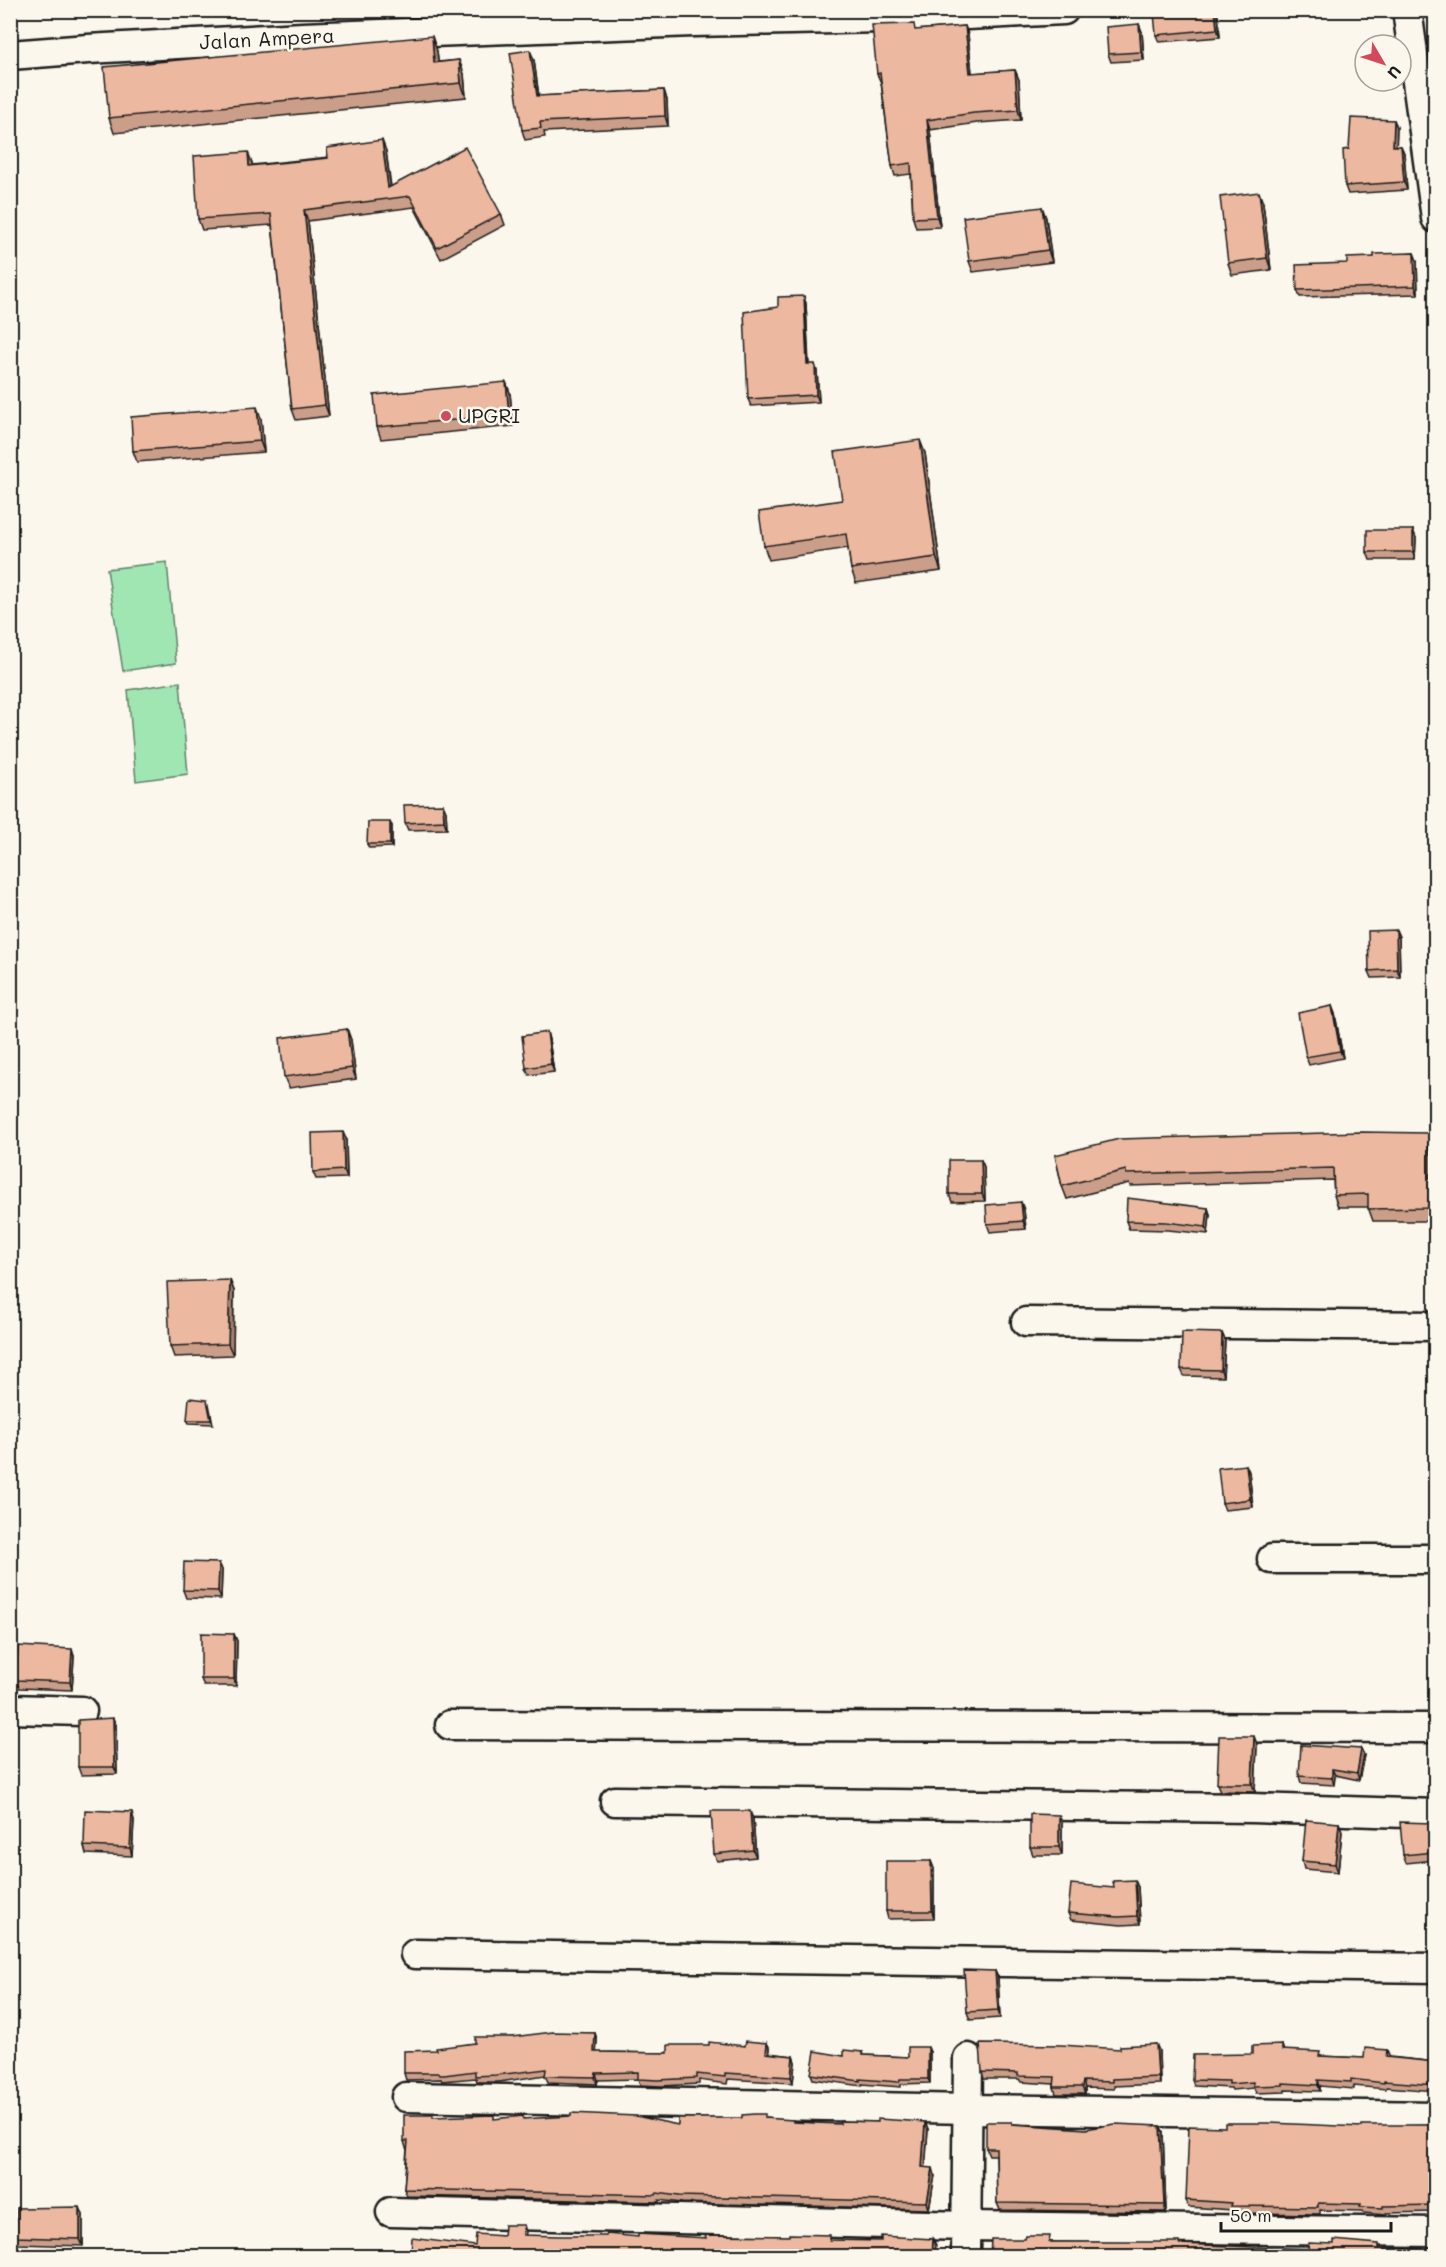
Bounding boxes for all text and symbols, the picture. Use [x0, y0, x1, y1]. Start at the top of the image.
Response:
street label: Jalan Ampera [199, 21, 335, 55]
north arrow [1353, 33, 1413, 93]
text: U [1383, 62, 1407, 84]
place label: UPGRI [458, 402, 520, 428]
marker: UPGRI [439, 409, 453, 423]
scale bar [1221, 2195, 1390, 2233]
text: 50 m [1230, 2203, 1272, 2227]

